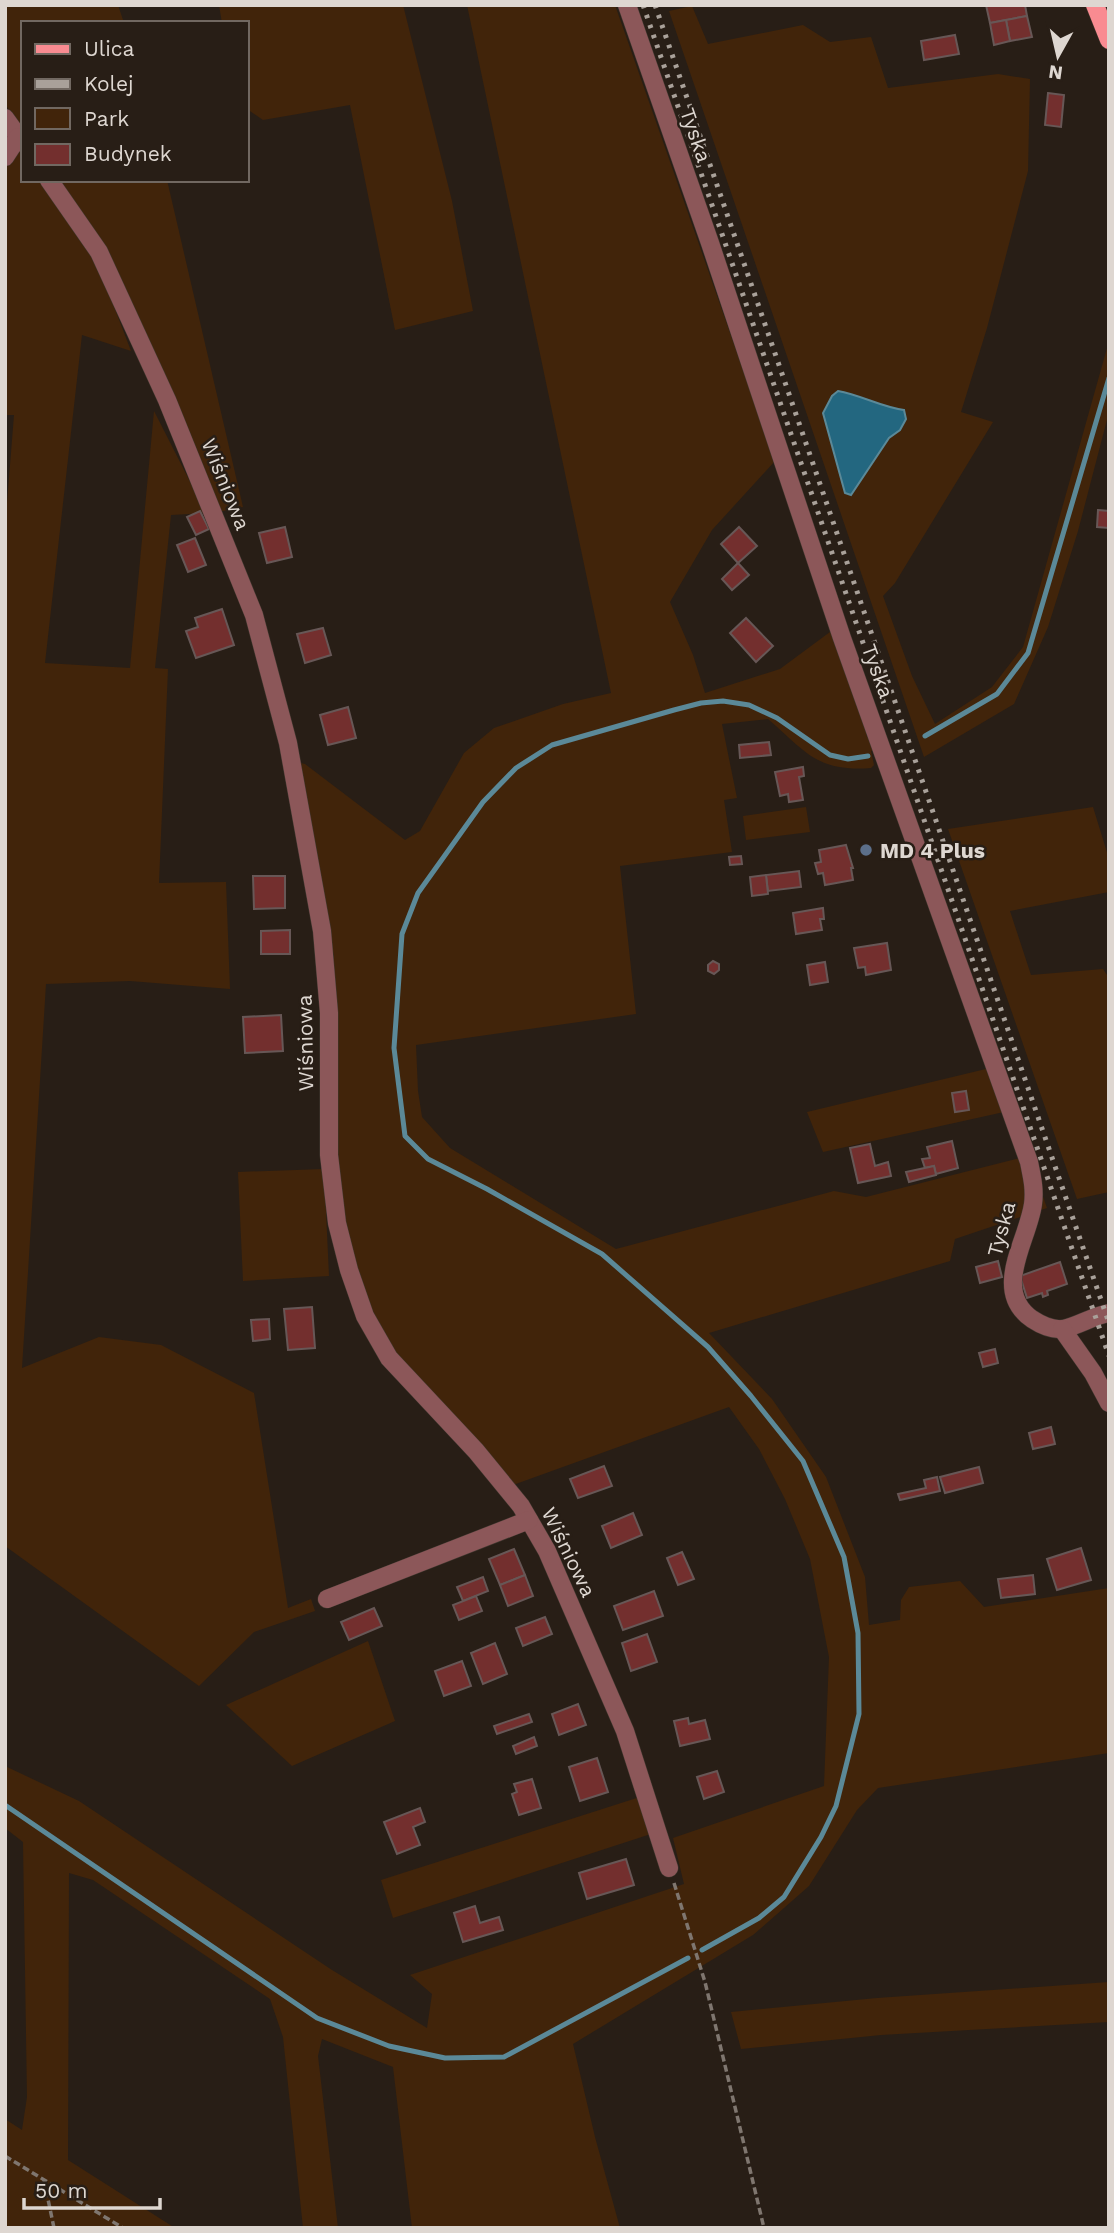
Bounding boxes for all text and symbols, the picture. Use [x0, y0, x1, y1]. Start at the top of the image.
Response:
legend [21, 21, 248, 182]
north arrow [1023, 21, 1093, 91]
text: Ulica [84, 36, 135, 61]
text: N [1047, 60, 1064, 85]
text: Kolej [84, 71, 134, 96]
street label: Tyska [675, 104, 717, 166]
text: Park [84, 106, 129, 131]
text: Budynek [84, 141, 172, 166]
street label: Wiśniowa [196, 434, 256, 534]
street label: Tyska [857, 640, 899, 702]
place label: MD 4 Plus [880, 838, 985, 863]
marker: MD 4 Plus [858, 842, 874, 858]
street label: Wiśniowa [292, 994, 318, 1092]
street label: Tyska [982, 1199, 1020, 1259]
street label: Wiśniowa [537, 1503, 602, 1601]
scale bar [24, 2166, 161, 2210]
text: 50 m [35, 2178, 87, 2203]

